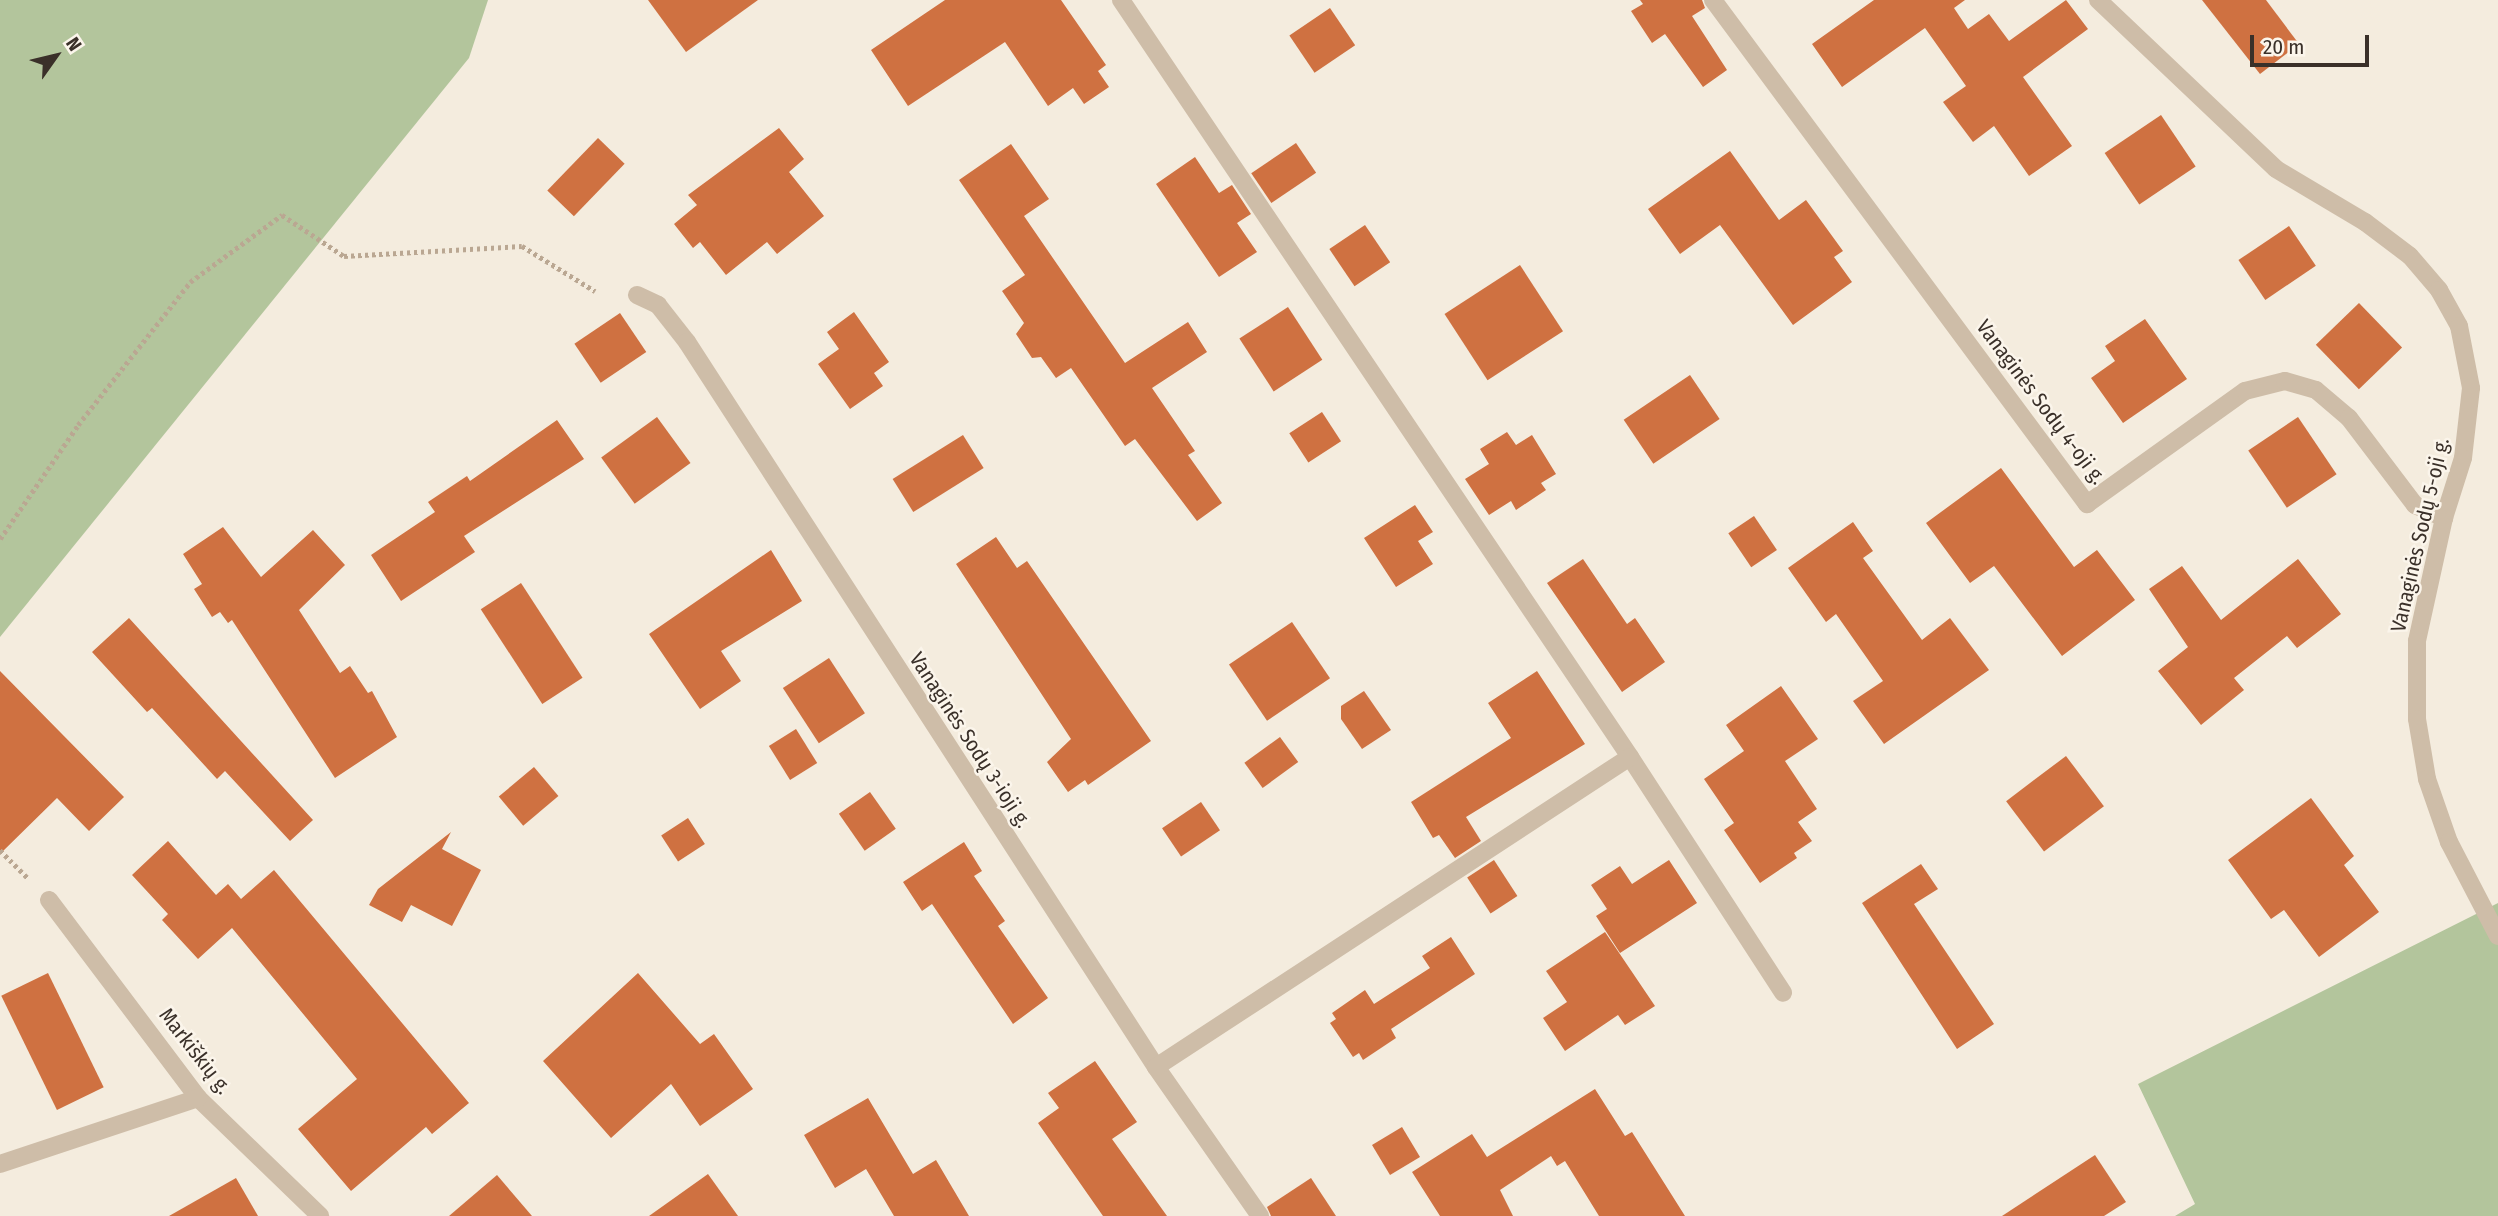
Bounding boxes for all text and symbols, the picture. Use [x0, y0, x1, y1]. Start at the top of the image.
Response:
north arrow [21, 21, 91, 91]
scale bar [2253, 21, 2372, 65]
text: N [61, 33, 87, 55]
text: 20 m [2263, 34, 2304, 60]
street label: Vanaginės Sodų 4-oji g. [1971, 315, 2111, 489]
street label: Vanaginės Sodų 5-oji g. [2385, 435, 2455, 635]
street label: Vanaginės Sodų 3-ioji g. [904, 648, 1036, 832]
street label: Markiškių g. [154, 1003, 236, 1099]

